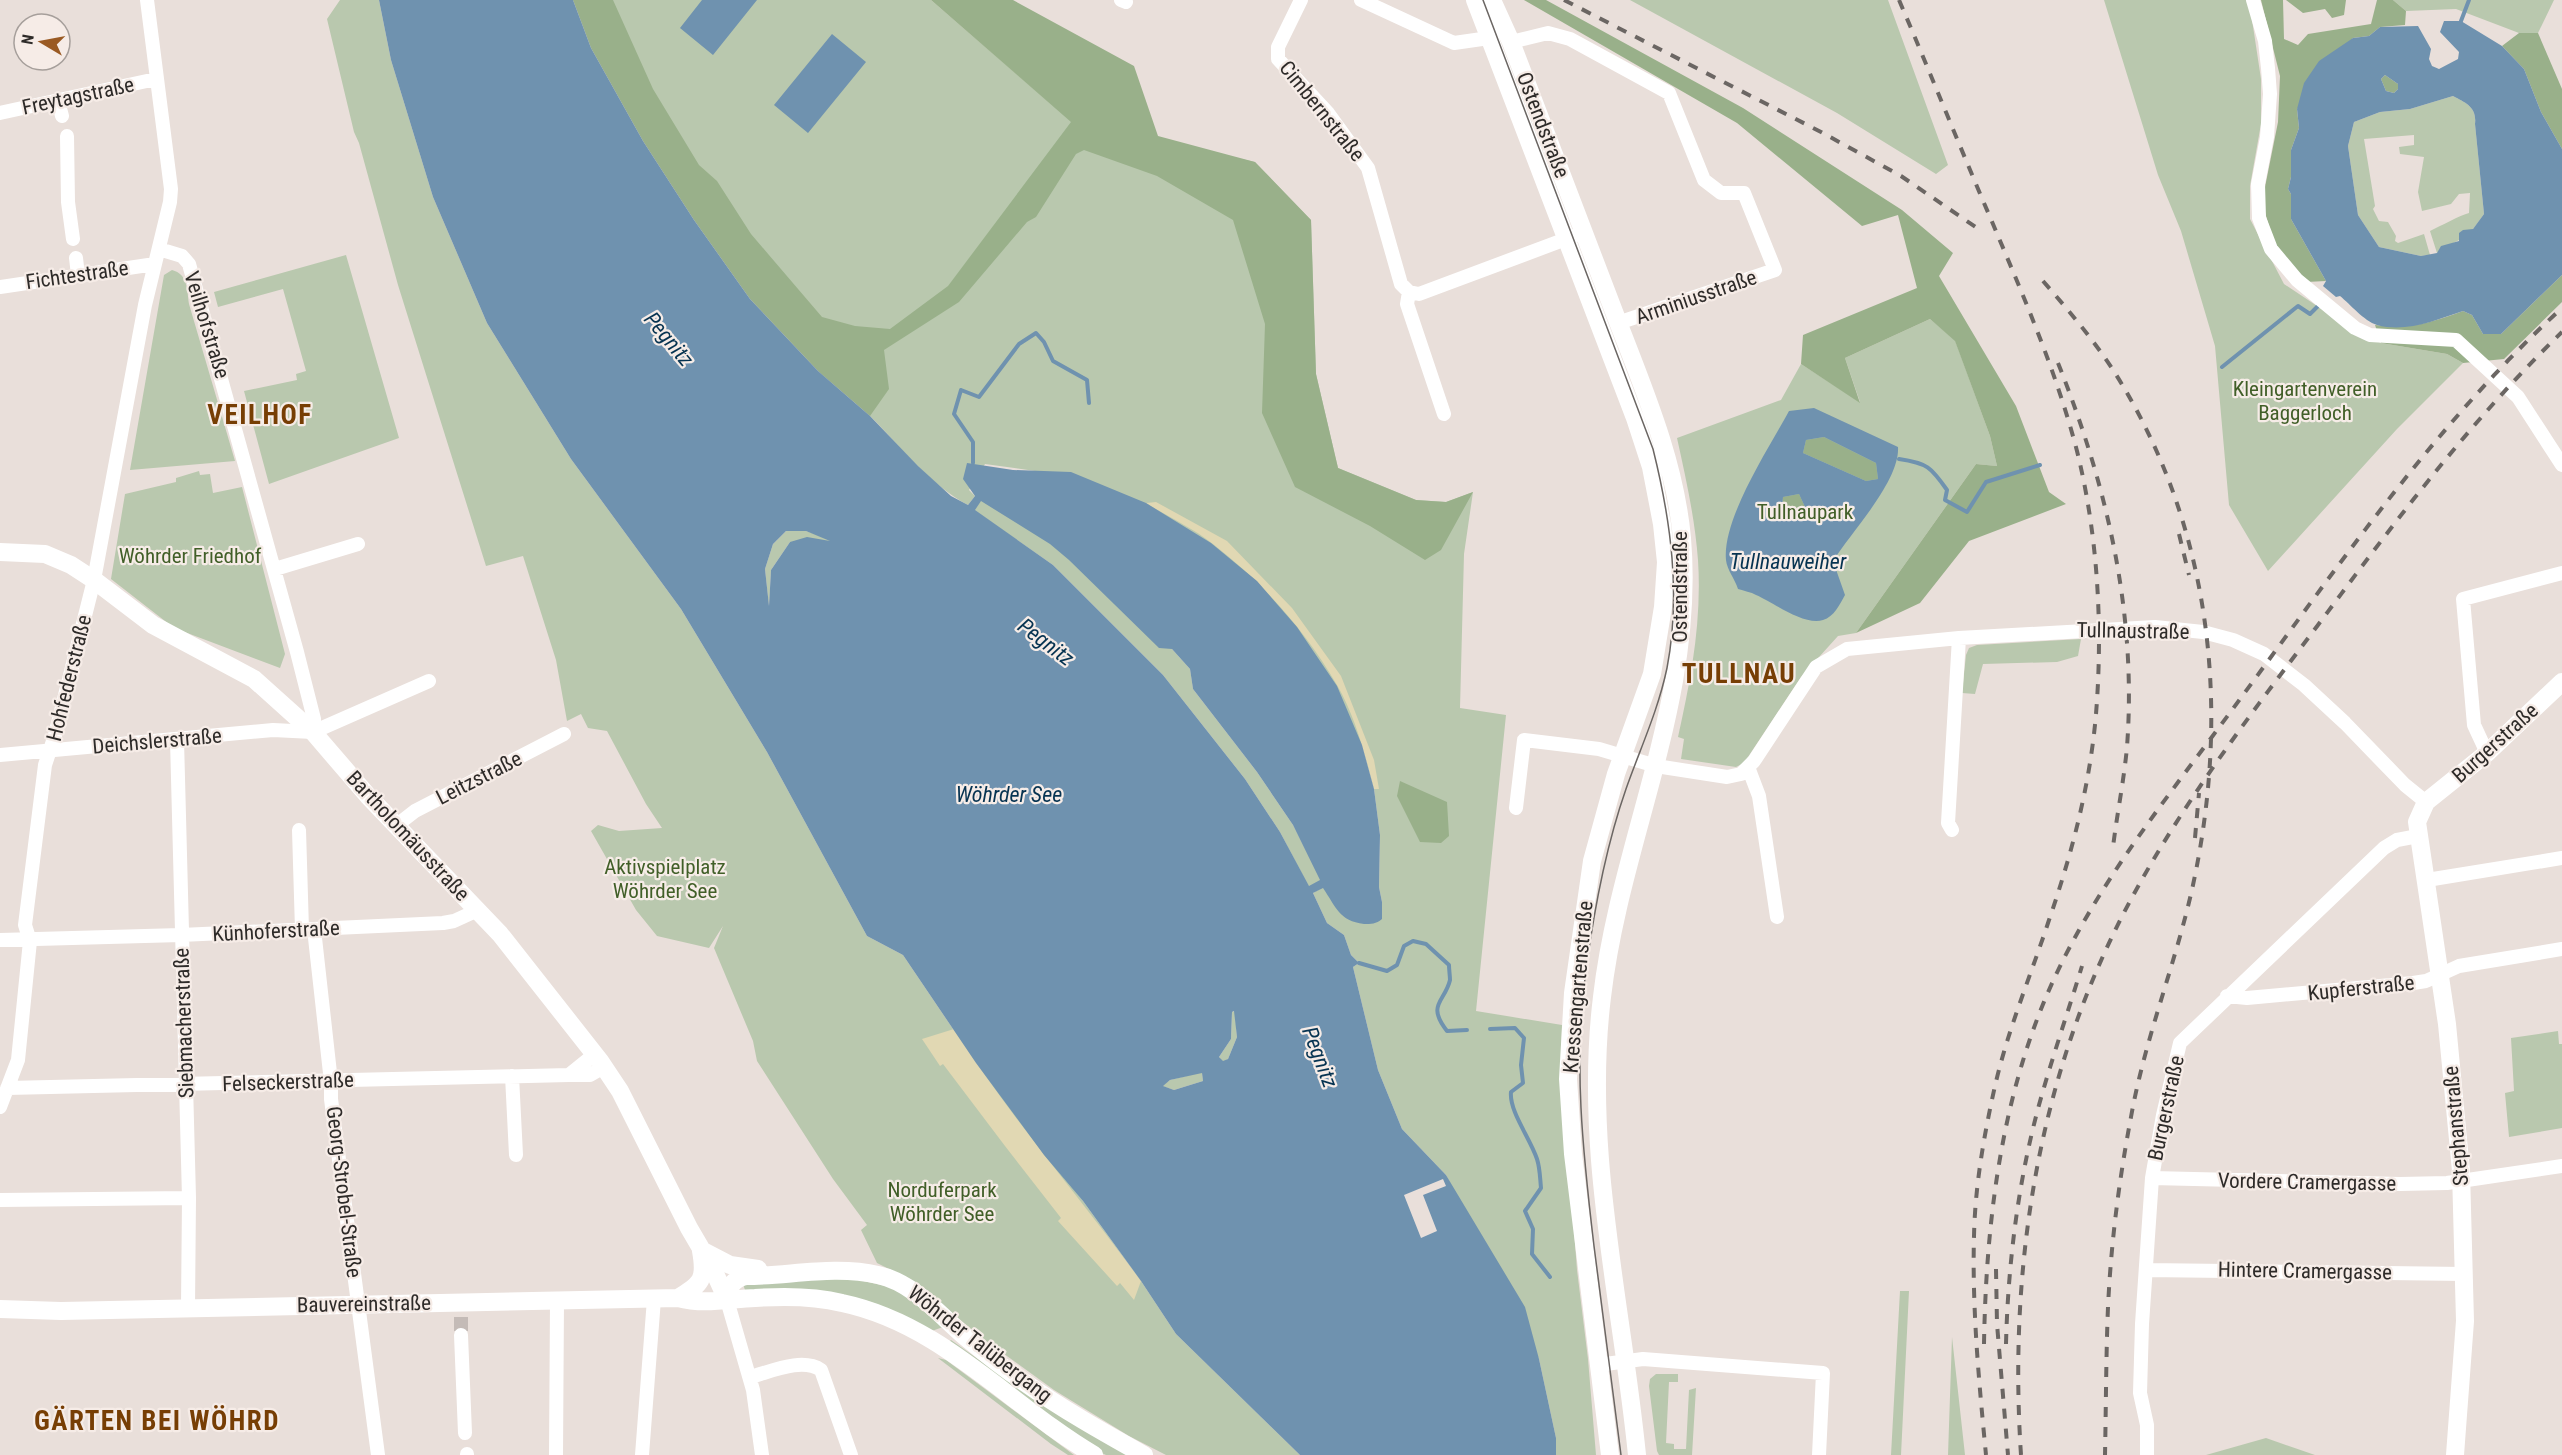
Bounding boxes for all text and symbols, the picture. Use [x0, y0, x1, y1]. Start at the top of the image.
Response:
north arrow [12, 12, 72, 72]
text: N [18, 33, 38, 46]
street label: Cimbernstraße [1274, 56, 1370, 166]
street label: Ostendstraße [1512, 69, 1574, 181]
street label: Freytagstraße [20, 72, 136, 120]
street label: Fichtestraße [24, 256, 130, 294]
street label: Arminiusstraße [1632, 265, 1760, 329]
street label: Veilhofstraße [179, 269, 235, 382]
water label: Pegnitz [639, 307, 699, 372]
park label: Kleingartenverein Baggerloch [2233, 377, 2377, 425]
district label: VEILHOF [207, 399, 313, 431]
park label: Tullnaupark [1757, 500, 1854, 524]
street label: Ostendstraße [1668, 531, 1692, 643]
park label: Wöhrder Friedhof [119, 544, 262, 568]
water label: Tullnauweiher [1730, 549, 1847, 574]
street label: Hohfederstraße [42, 612, 96, 744]
water label: Pegnitz [1013, 613, 1079, 671]
street label: Tullnaustraße [2076, 618, 2190, 644]
district label: TULLNAU [1682, 658, 1796, 690]
street label: Burgerstraße [2447, 698, 2543, 788]
street label: Deichslerstraße [91, 723, 223, 759]
street label: Leitzstraße [432, 746, 526, 810]
street label: Bartholomäusstraße [342, 766, 474, 906]
water label: Wöhrder See [956, 782, 1062, 807]
park label: Aktivspielplatz Wöhrder See [604, 855, 726, 903]
street label: Kressengartenstraße [1559, 900, 1598, 1074]
street label: Künhoferstraße [212, 916, 340, 946]
street label: Siebmacherstraße [169, 947, 199, 1099]
street label: Kupferstraße [2307, 970, 2416, 1006]
water label: Pegnitz [1297, 1023, 1343, 1092]
street label: Burgerstraße [2143, 1053, 2189, 1163]
street label: Stephanstraße [2439, 1065, 2473, 1187]
street label: Felseckerstraße [222, 1068, 354, 1096]
street label: Georg-Strobel-Straße [322, 1105, 366, 1279]
street label: Vordere Cramergasse [2218, 1168, 2397, 1196]
park label: Norduferpark Wöhrder See [887, 1178, 997, 1226]
street label: Hintere Cramergasse [2218, 1257, 2392, 1285]
street label: Wöhrder Talübergang [903, 1280, 1057, 1408]
street label: Bauvereinstraße [297, 1291, 431, 1317]
district label: GÄRTEN BEI WÖHRD [34, 1405, 280, 1437]

